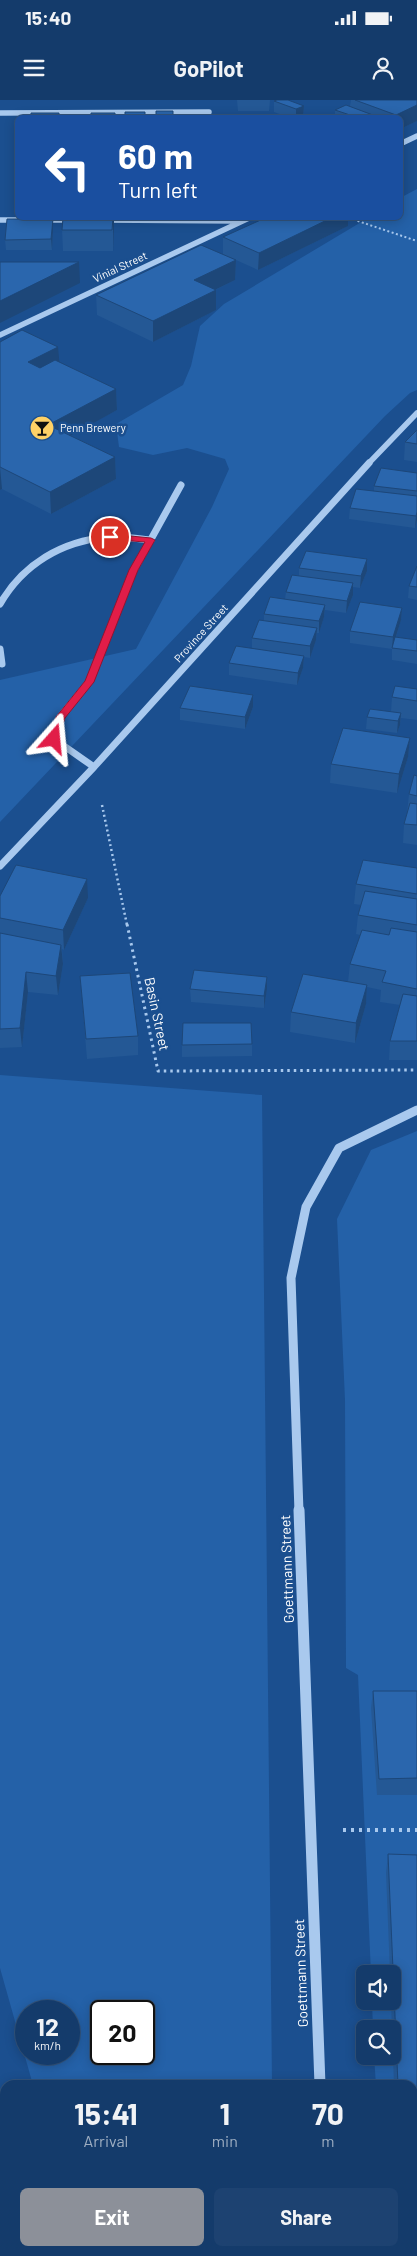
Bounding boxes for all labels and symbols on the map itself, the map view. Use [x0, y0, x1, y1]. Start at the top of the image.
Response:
street label: Vinial Street [91, 248, 149, 285]
bar icon: Penn Brewery [29, 415, 55, 441]
place label: Penn Brewery [60, 421, 126, 434]
pin [89, 516, 131, 558]
street label: Province Street [171, 601, 230, 664]
position arrow [27, 712, 79, 764]
street label: Basin Street [141, 976, 174, 1052]
street label: Goettmann Street [276, 1514, 297, 1624]
street label: Goettmann Street [290, 1918, 311, 2028]
speed limit sign: 20 [90, 2000, 155, 2065]

